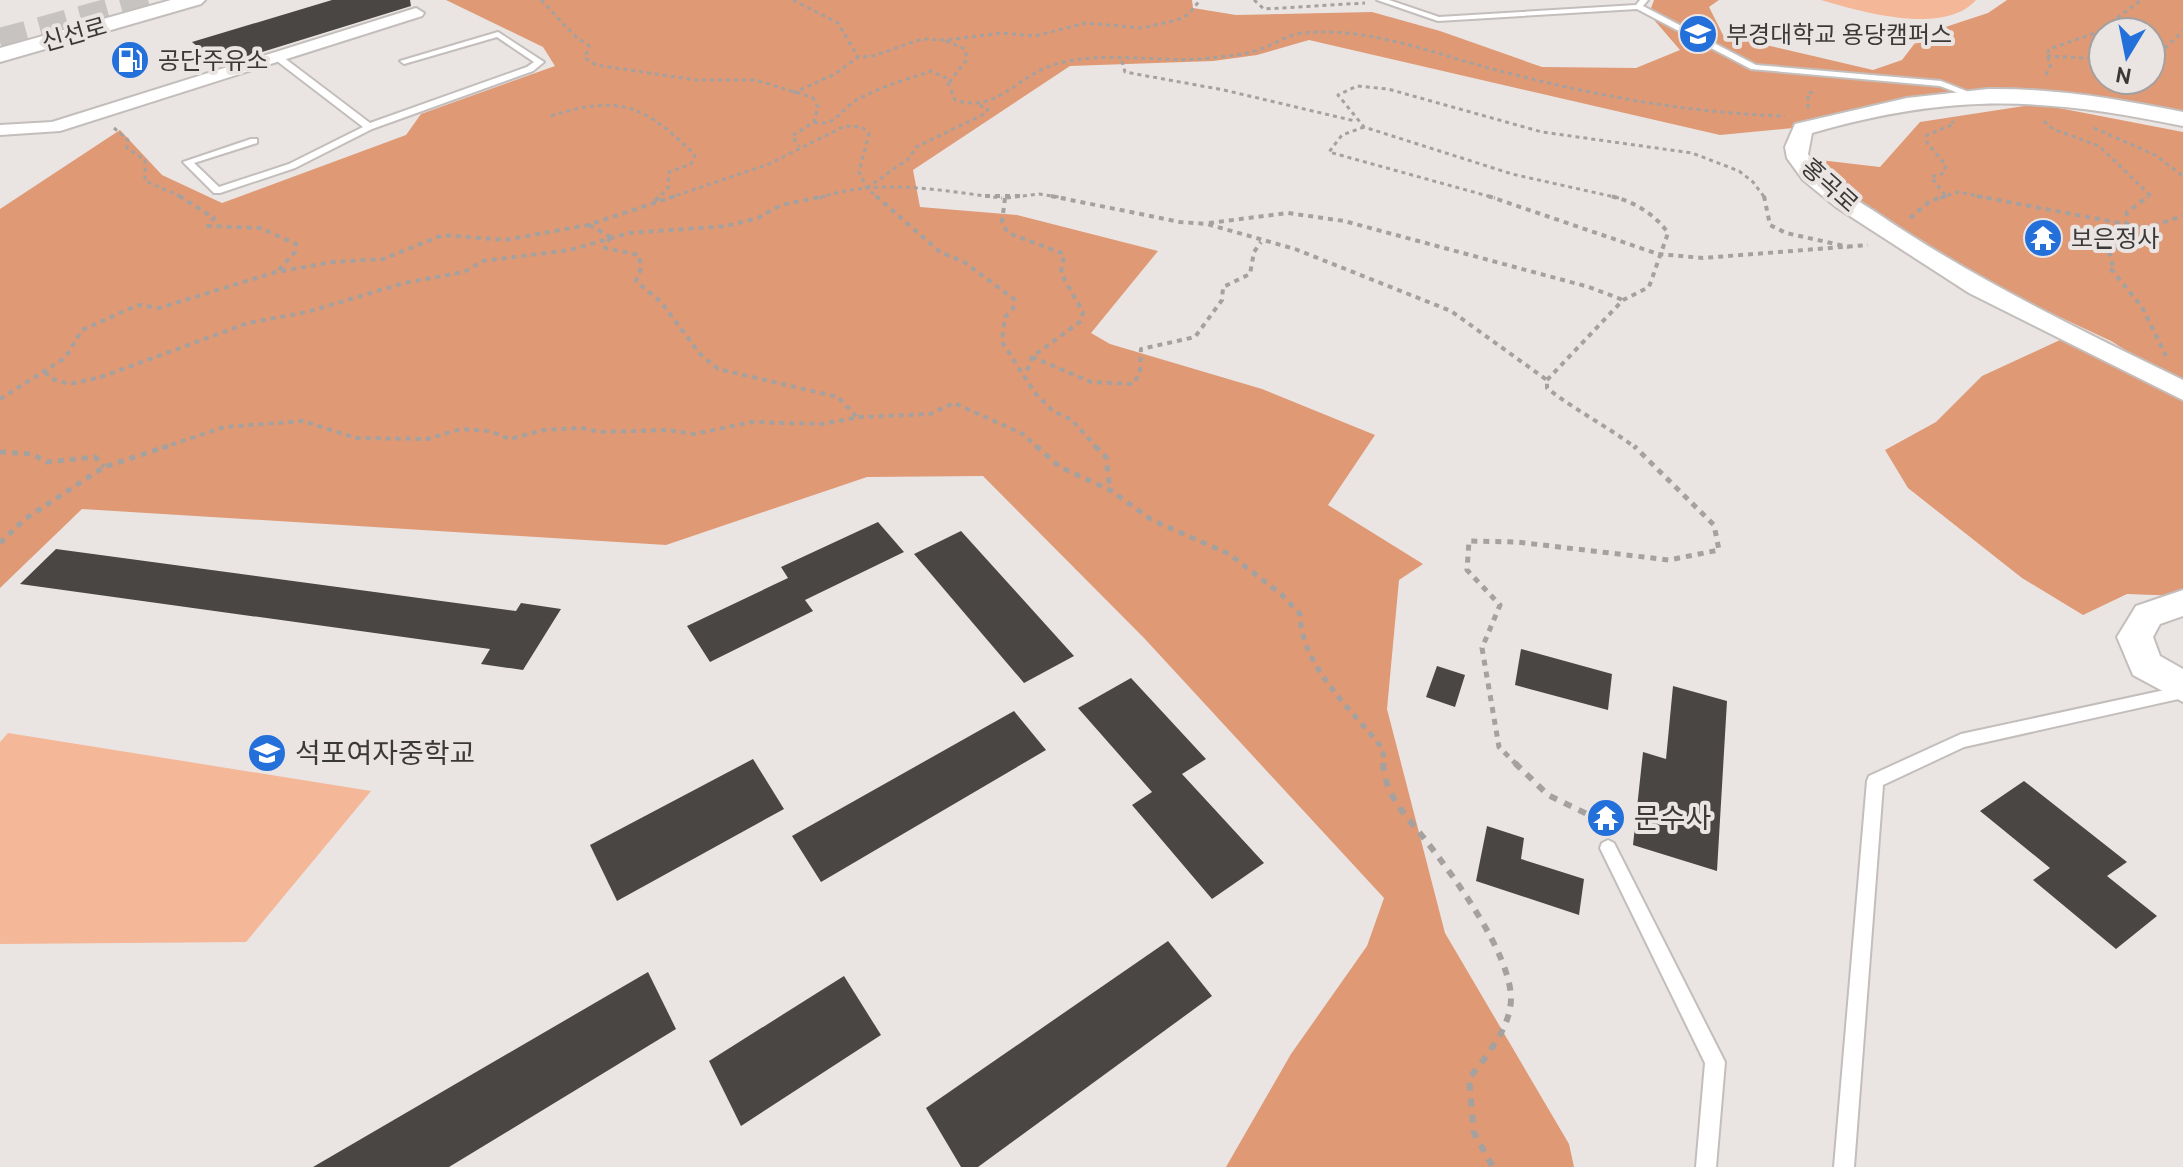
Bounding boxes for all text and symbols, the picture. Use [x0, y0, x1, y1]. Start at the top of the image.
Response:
street label: 신선로 [38, 11, 110, 57]
school or university icon: 부경대학교 용당캠퍼스 [1677, 13, 1719, 55]
north arrow [2087, 16, 2167, 96]
place label: 부경대학교 용당캠퍼스 [1726, 20, 1952, 49]
fuel station icon: 공단주유소 [109, 39, 151, 81]
place label: 공단주유소 [158, 46, 268, 75]
text: N [2114, 61, 2134, 90]
street label: 홍곡로 [1796, 152, 1864, 218]
temple icon: 보은정사 [2022, 217, 2064, 259]
place label: 보은정사 [2071, 224, 2159, 253]
school or university icon: 석포여자중학교 [246, 732, 288, 774]
place label: 석포여자중학교 [295, 736, 475, 770]
temple icon: 문수사 [1585, 797, 1627, 839]
place label: 문수사 [1634, 801, 1711, 835]

